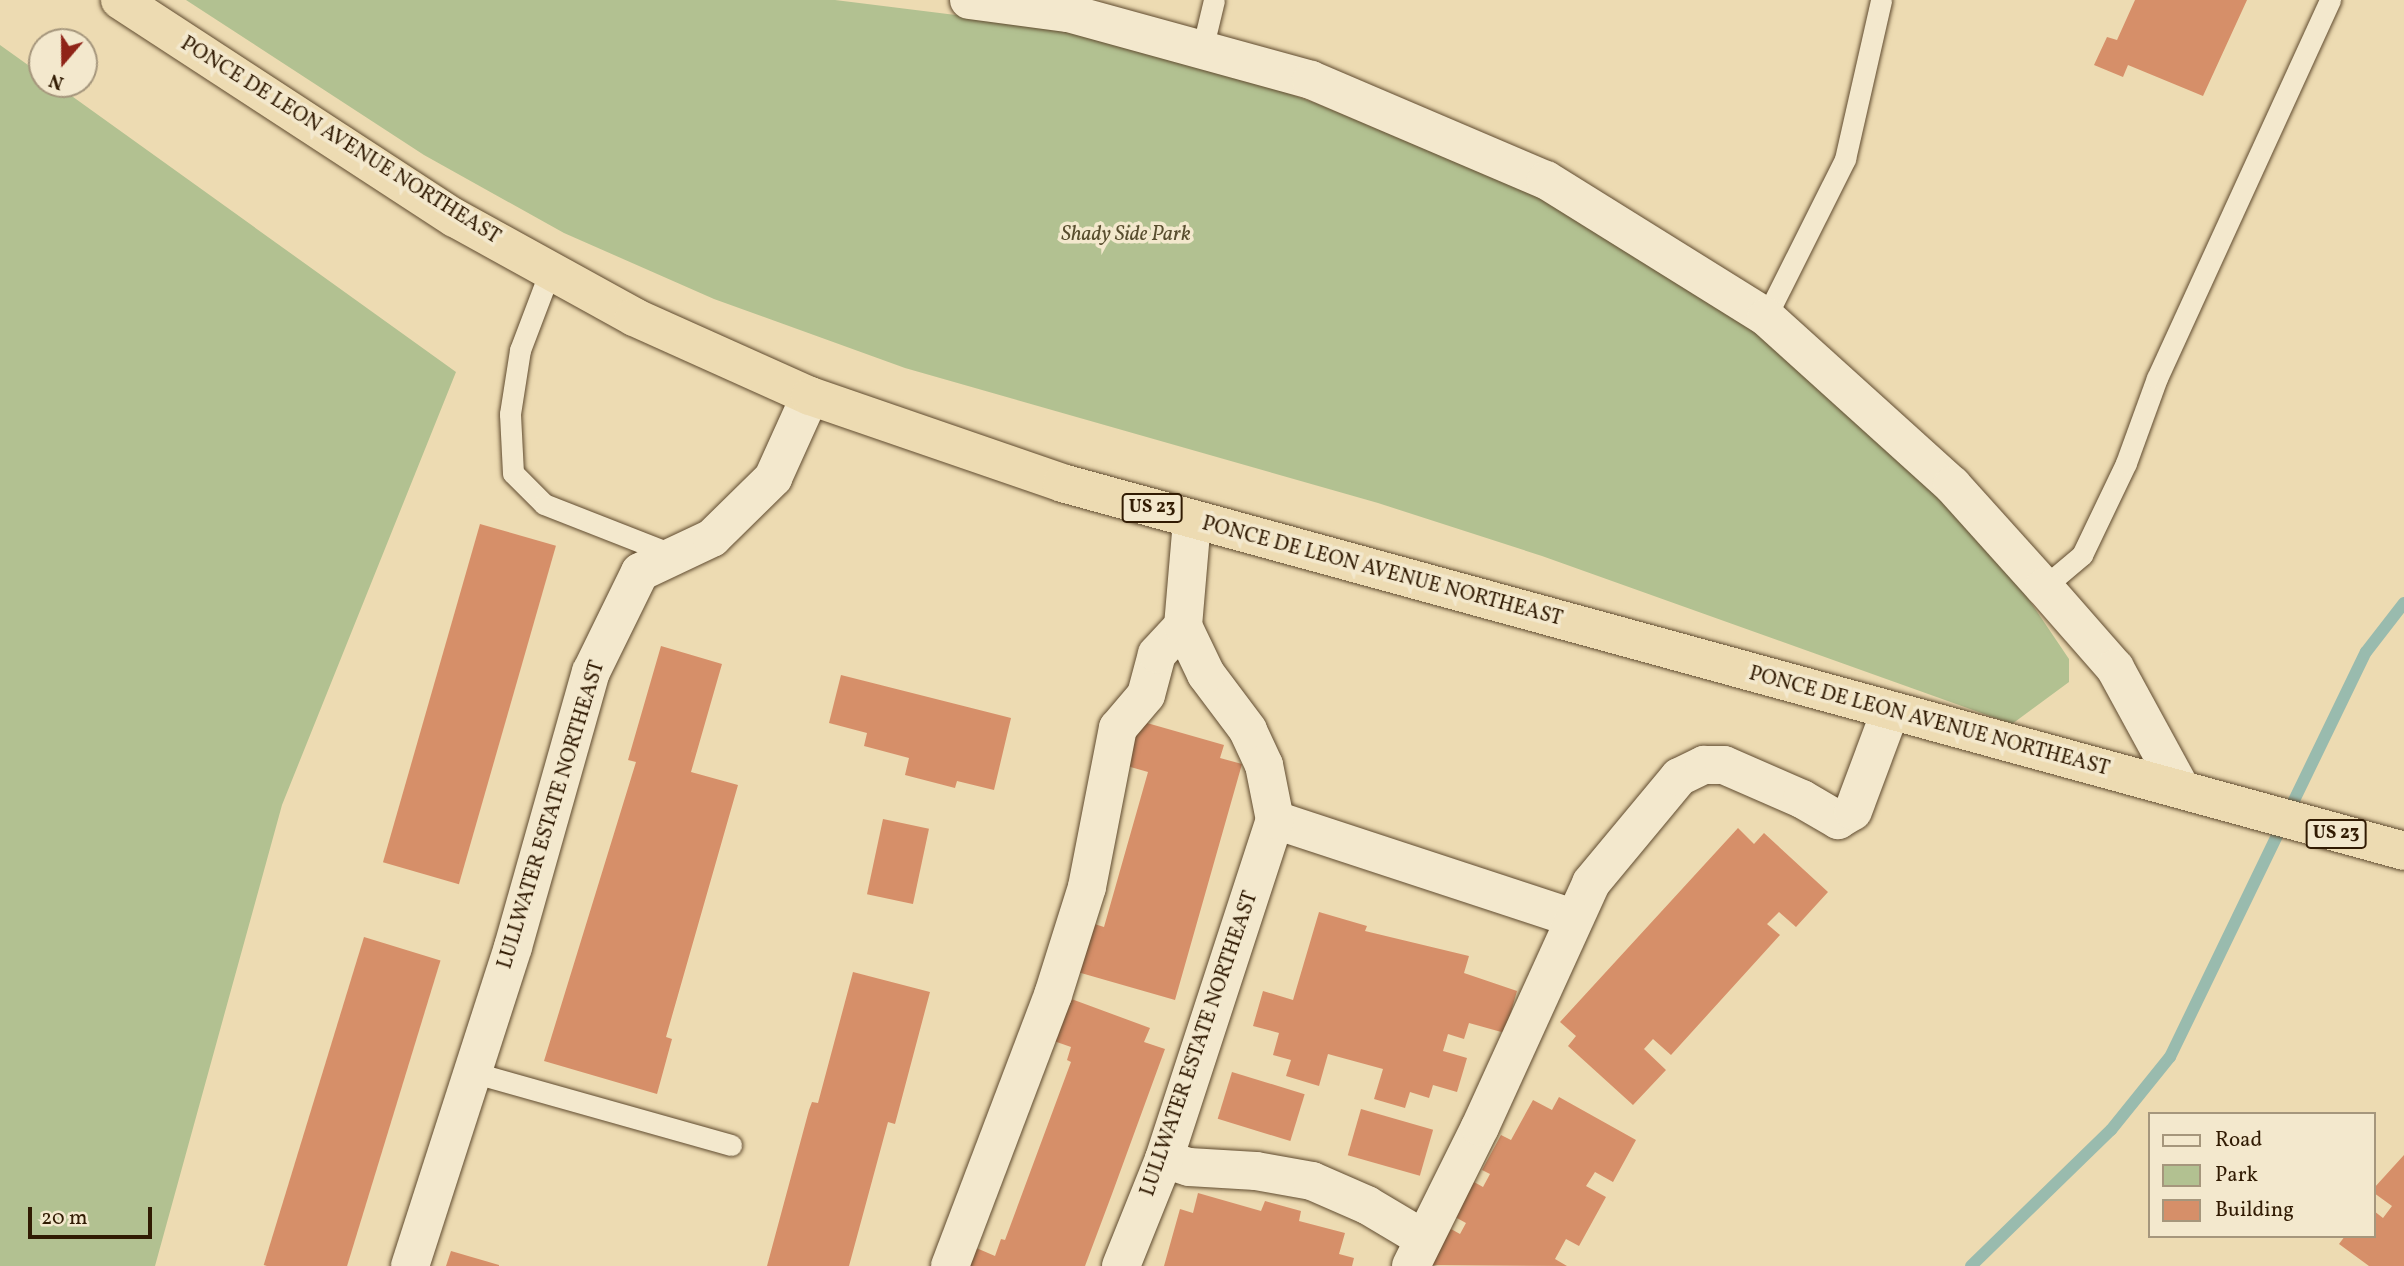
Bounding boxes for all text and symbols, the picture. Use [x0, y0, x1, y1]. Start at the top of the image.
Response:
north arrow [28, 28, 98, 98]
street label: PONCE DE LEON AVENUE NORTHEAST [176, 32, 504, 250]
text: N [46, 66, 67, 95]
park label: Shady Side Park [1061, 222, 1191, 248]
road number: US 23 [1120, 492, 1184, 524]
street label: PONCE DE LEON AVENUE NORTHEAST [1199, 512, 1565, 632]
street label: LULLWATER ESTATE NORTHEAST [493, 658, 611, 972]
street label: PONCE DE LEON AVENUE NORTHEAST [1746, 662, 2112, 782]
road number: US 23 [2304, 818, 2368, 849]
street label: LULLWATER ESTATE NORTHEAST [1136, 888, 1264, 1200]
legend [2148, 1112, 2376, 1238]
text: Road [2215, 1126, 2262, 1155]
text: Park [2215, 1161, 2258, 1190]
scale bar [32, 1192, 156, 1236]
text: Building [2215, 1196, 2294, 1225]
text: 20 m [41, 1204, 87, 1233]

